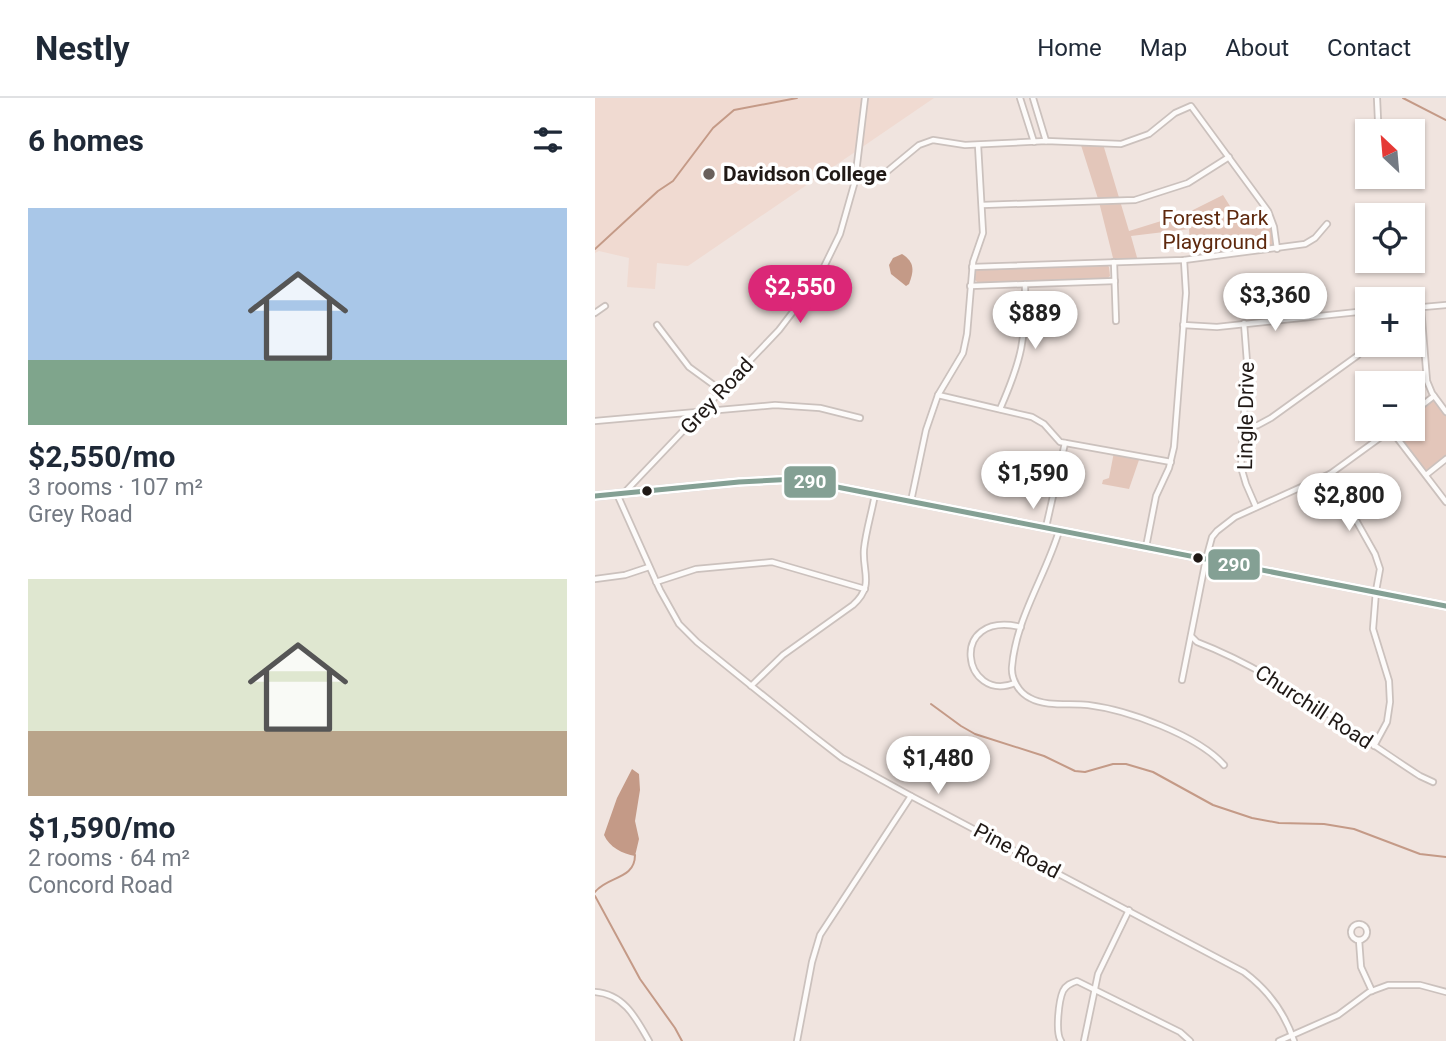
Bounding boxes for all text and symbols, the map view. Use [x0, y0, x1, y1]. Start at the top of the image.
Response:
text: Nestly [35, 29, 130, 68]
text: Home [1037, 34, 1102, 62]
text: Map [1140, 34, 1187, 62]
text: About [1225, 34, 1289, 62]
text: Contact [1327, 34, 1411, 62]
north arrow [1355, 119, 1425, 189]
map controls [1355, 119, 1425, 441]
icon: filters [529, 121, 567, 159]
text: 6 homes [28, 123, 144, 158]
place label: Davidson College [723, 162, 887, 186]
marker: Davidson College [701, 166, 717, 182]
button: locate [1355, 203, 1425, 273]
park label: Forest Park Playground [1162, 206, 1269, 254]
icon: home [235, 253, 361, 379]
pin: $2,550 [743, 266, 857, 325]
text: $2,550 [764, 274, 836, 301]
pin: $3,360 [1218, 274, 1332, 333]
text: $3,360 [1239, 282, 1311, 309]
button: + [1355, 287, 1425, 357]
pin: $889 [994, 292, 1076, 351]
text: $889 [1009, 300, 1061, 327]
street label: Grey Road [676, 353, 758, 439]
street label: Lingle Drive [1233, 362, 1259, 470]
button: − [1355, 371, 1425, 441]
text: $2,550/mo [28, 439, 176, 474]
pin: $1,590 [976, 452, 1090, 511]
text: $1,590 [997, 460, 1069, 487]
line badge: 290 [783, 465, 837, 499]
text: 290 [794, 470, 826, 493]
text: 3 rooms · 107 m² [28, 474, 203, 501]
pin: $2,800 [1292, 474, 1406, 533]
text: $2,800 [1313, 482, 1385, 509]
unlabelled marker [640, 484, 654, 498]
text: Grey Road [28, 501, 133, 528]
line badge: 290 [1207, 548, 1261, 581]
unlabelled marker [1191, 551, 1205, 565]
text: 290 [1218, 553, 1250, 576]
icon: home [235, 624, 361, 750]
street label: Churchill Road [1251, 660, 1377, 754]
pin: $1,480 [881, 736, 995, 796]
text: $1,480 [902, 745, 974, 772]
text: $1,590/mo [28, 810, 176, 845]
street label: Pine Road [970, 818, 1064, 884]
text: 2 rooms · 64 m² [28, 845, 190, 872]
text: Concord Road [28, 872, 173, 899]

